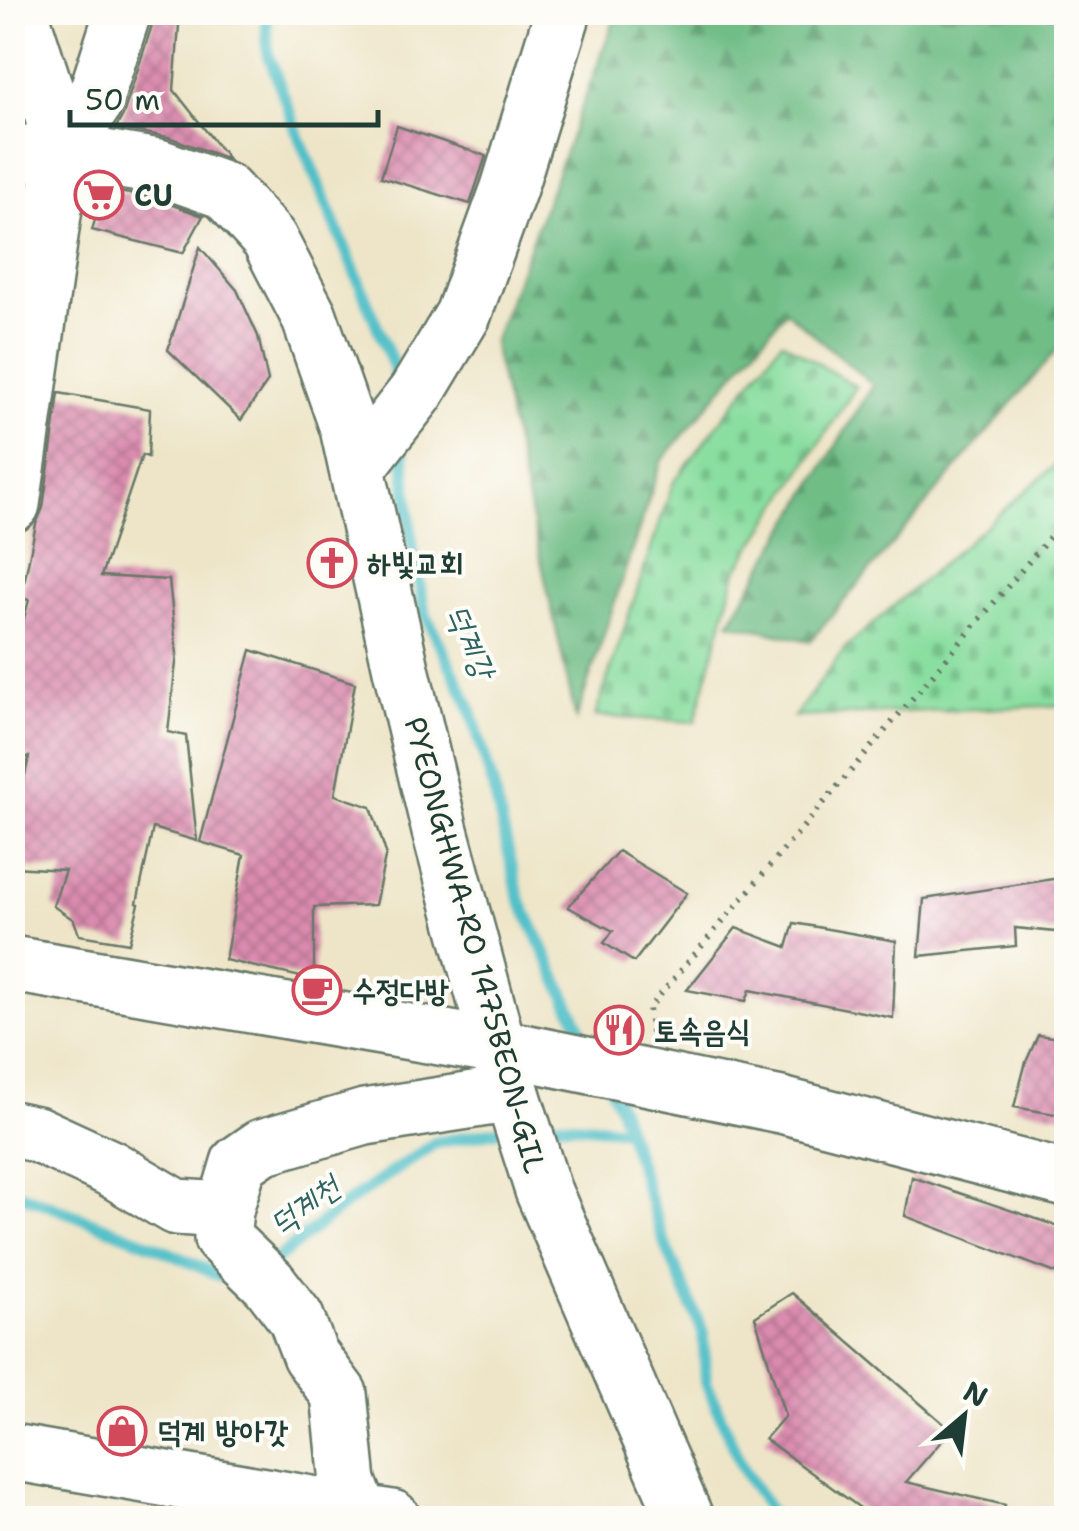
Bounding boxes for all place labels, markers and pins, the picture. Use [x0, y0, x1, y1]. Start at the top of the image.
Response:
supermarket icon: CU [73, 169, 125, 221]
place label: CU [134, 175, 173, 216]
church icon: 하빛교회 [306, 537, 358, 589]
place label: 하빛교회 [367, 543, 464, 584]
cafe icon: 수정다방 [291, 964, 343, 1016]
place label: 수정다방 [352, 970, 449, 1011]
restaurant icon: 토속음식 [593, 1004, 645, 1056]
place label: 토속음식 [654, 1010, 751, 1051]
shop icon: 덕계 방아갓 [96, 1405, 148, 1457]
place label: 덕계 방아갓 [157, 1411, 288, 1452]

